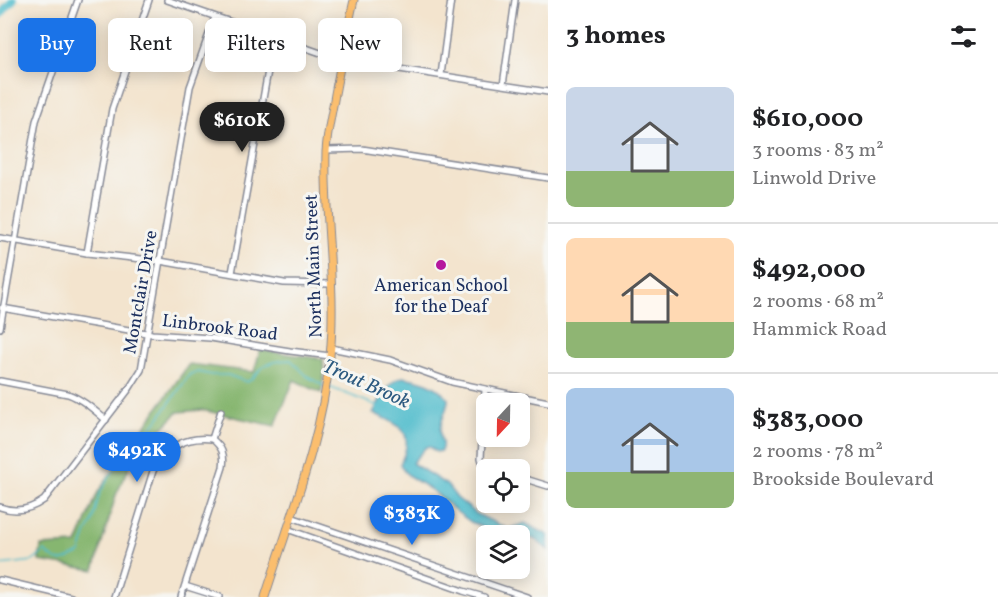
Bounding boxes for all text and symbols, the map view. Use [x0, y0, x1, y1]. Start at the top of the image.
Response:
chip: Buy [18, 18, 96, 72]
chip: Rent [108, 18, 193, 72]
chip: Filters [205, 18, 306, 72]
chip: New [318, 18, 402, 72]
text: 3 homes [566, 18, 666, 54]
icon: filters [947, 20, 980, 53]
text: $610,000 [752, 101, 863, 137]
pin: $610K [200, 102, 284, 153]
text: $610K [214, 107, 270, 135]
icon: home [614, 111, 686, 183]
text: 3 rooms · 83 m² [752, 137, 884, 165]
text: Linwold Drive [752, 165, 876, 193]
street label: North Main Street [299, 194, 330, 338]
street label: Montclair Drive [118, 228, 165, 356]
text: $492,000 [752, 252, 866, 288]
marker: American School for the Deaf [434, 258, 448, 272]
icon: home [614, 262, 686, 334]
place label: American School for the Deaf [374, 274, 508, 320]
text: 2 rooms · 68 m² [752, 288, 884, 316]
street label: Linbrook Road [160, 309, 279, 348]
text: Hammick Road [752, 316, 887, 344]
water label: Trout Brook [318, 353, 414, 417]
north arrow [476, 393, 530, 447]
map controls [476, 393, 530, 579]
text: $383,000 [752, 402, 863, 438]
icon: home [614, 412, 686, 484]
pin: $492K [95, 432, 179, 483]
text: $492K [108, 437, 166, 465]
text: 2 rooms · 78 m² [752, 438, 883, 466]
button: locate [476, 459, 530, 513]
text: Brookside Boulevard [752, 466, 934, 494]
pin: $383K [370, 495, 454, 546]
text: $383K [384, 500, 440, 528]
button: layers [476, 525, 530, 579]

